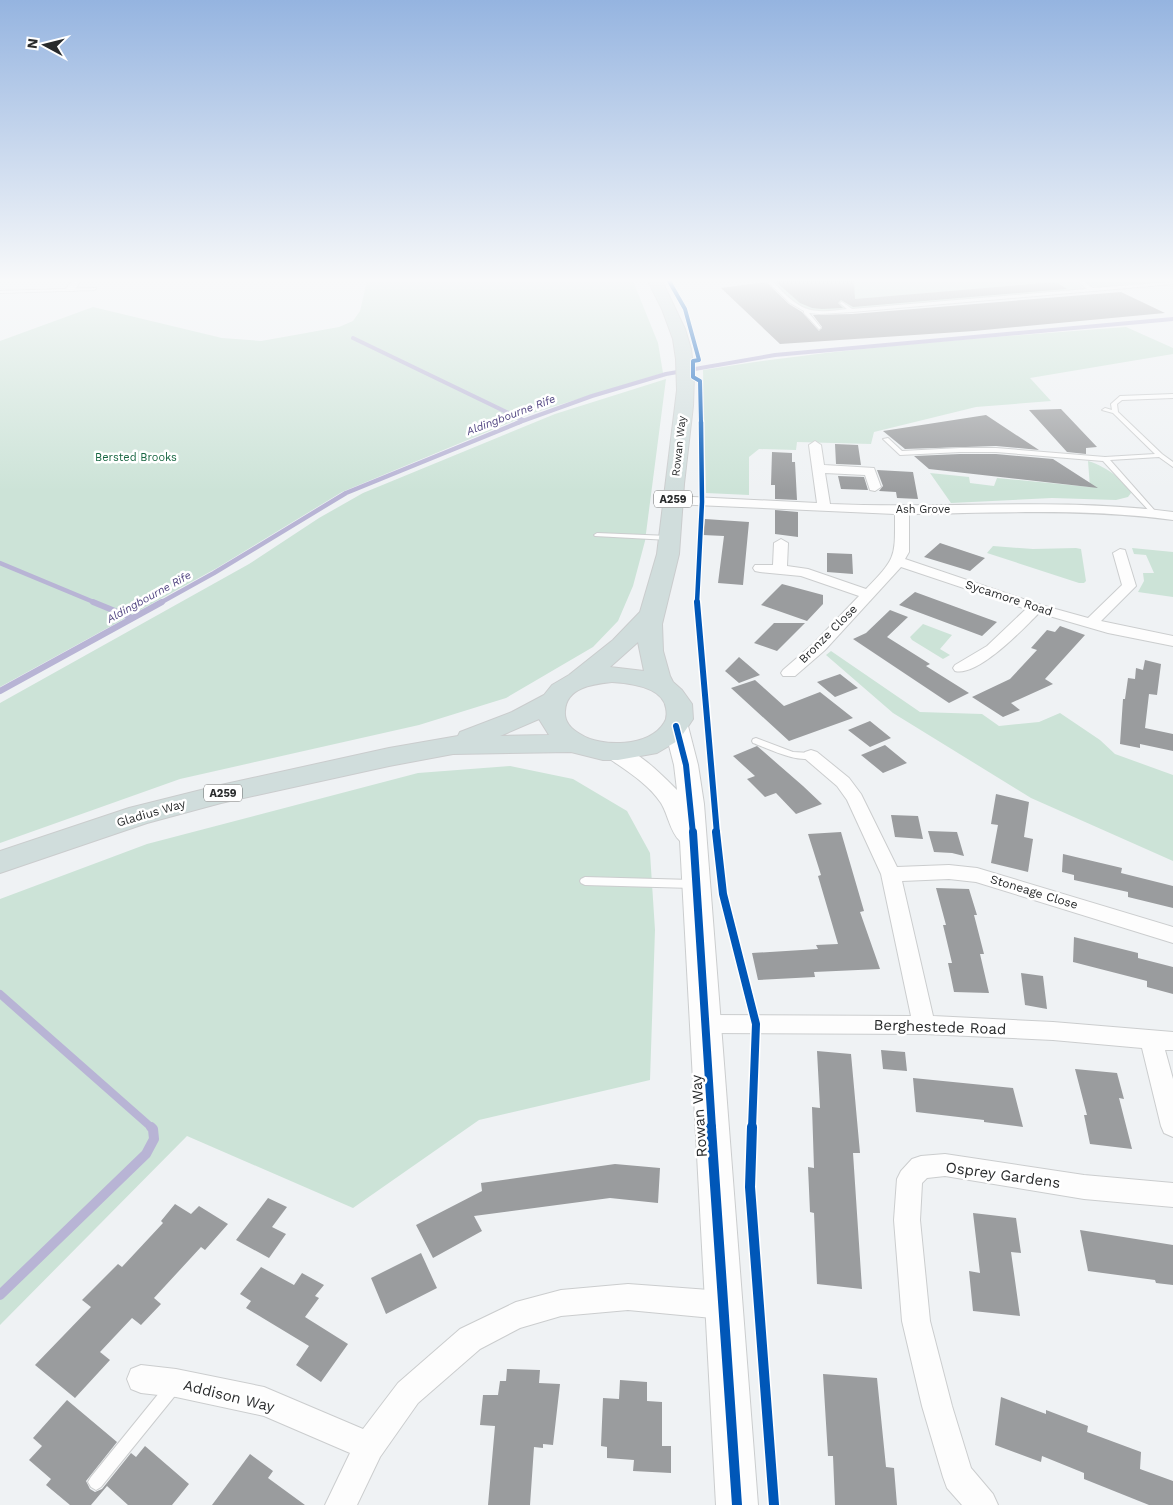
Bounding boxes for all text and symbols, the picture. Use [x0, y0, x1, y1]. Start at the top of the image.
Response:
north arrow [20, 20, 70, 70]
text: N [24, 37, 41, 50]
water label: Aldingbourne Rife [464, 392, 557, 438]
street label: Rowan Way [669, 415, 689, 477]
park label: Bersted Brooks [95, 451, 177, 464]
road number: A259 [654, 490, 692, 508]
street label: Ash Grove [896, 503, 950, 516]
water label: Aldingbourne Rife [104, 568, 193, 626]
street label: Sycamore Road [964, 577, 1054, 619]
street label: Bronze Close [796, 602, 860, 666]
road number: A259 [204, 784, 242, 801]
street label: Gladius Way [115, 796, 188, 830]
street label: Stoneage Close [989, 872, 1080, 912]
street label: Berghestede Road [873, 1016, 1007, 1038]
street label: Rowan Way [687, 1074, 711, 1158]
street label: Osprey Gardens [944, 1158, 1062, 1192]
street label: Addison Way [182, 1376, 277, 1416]

